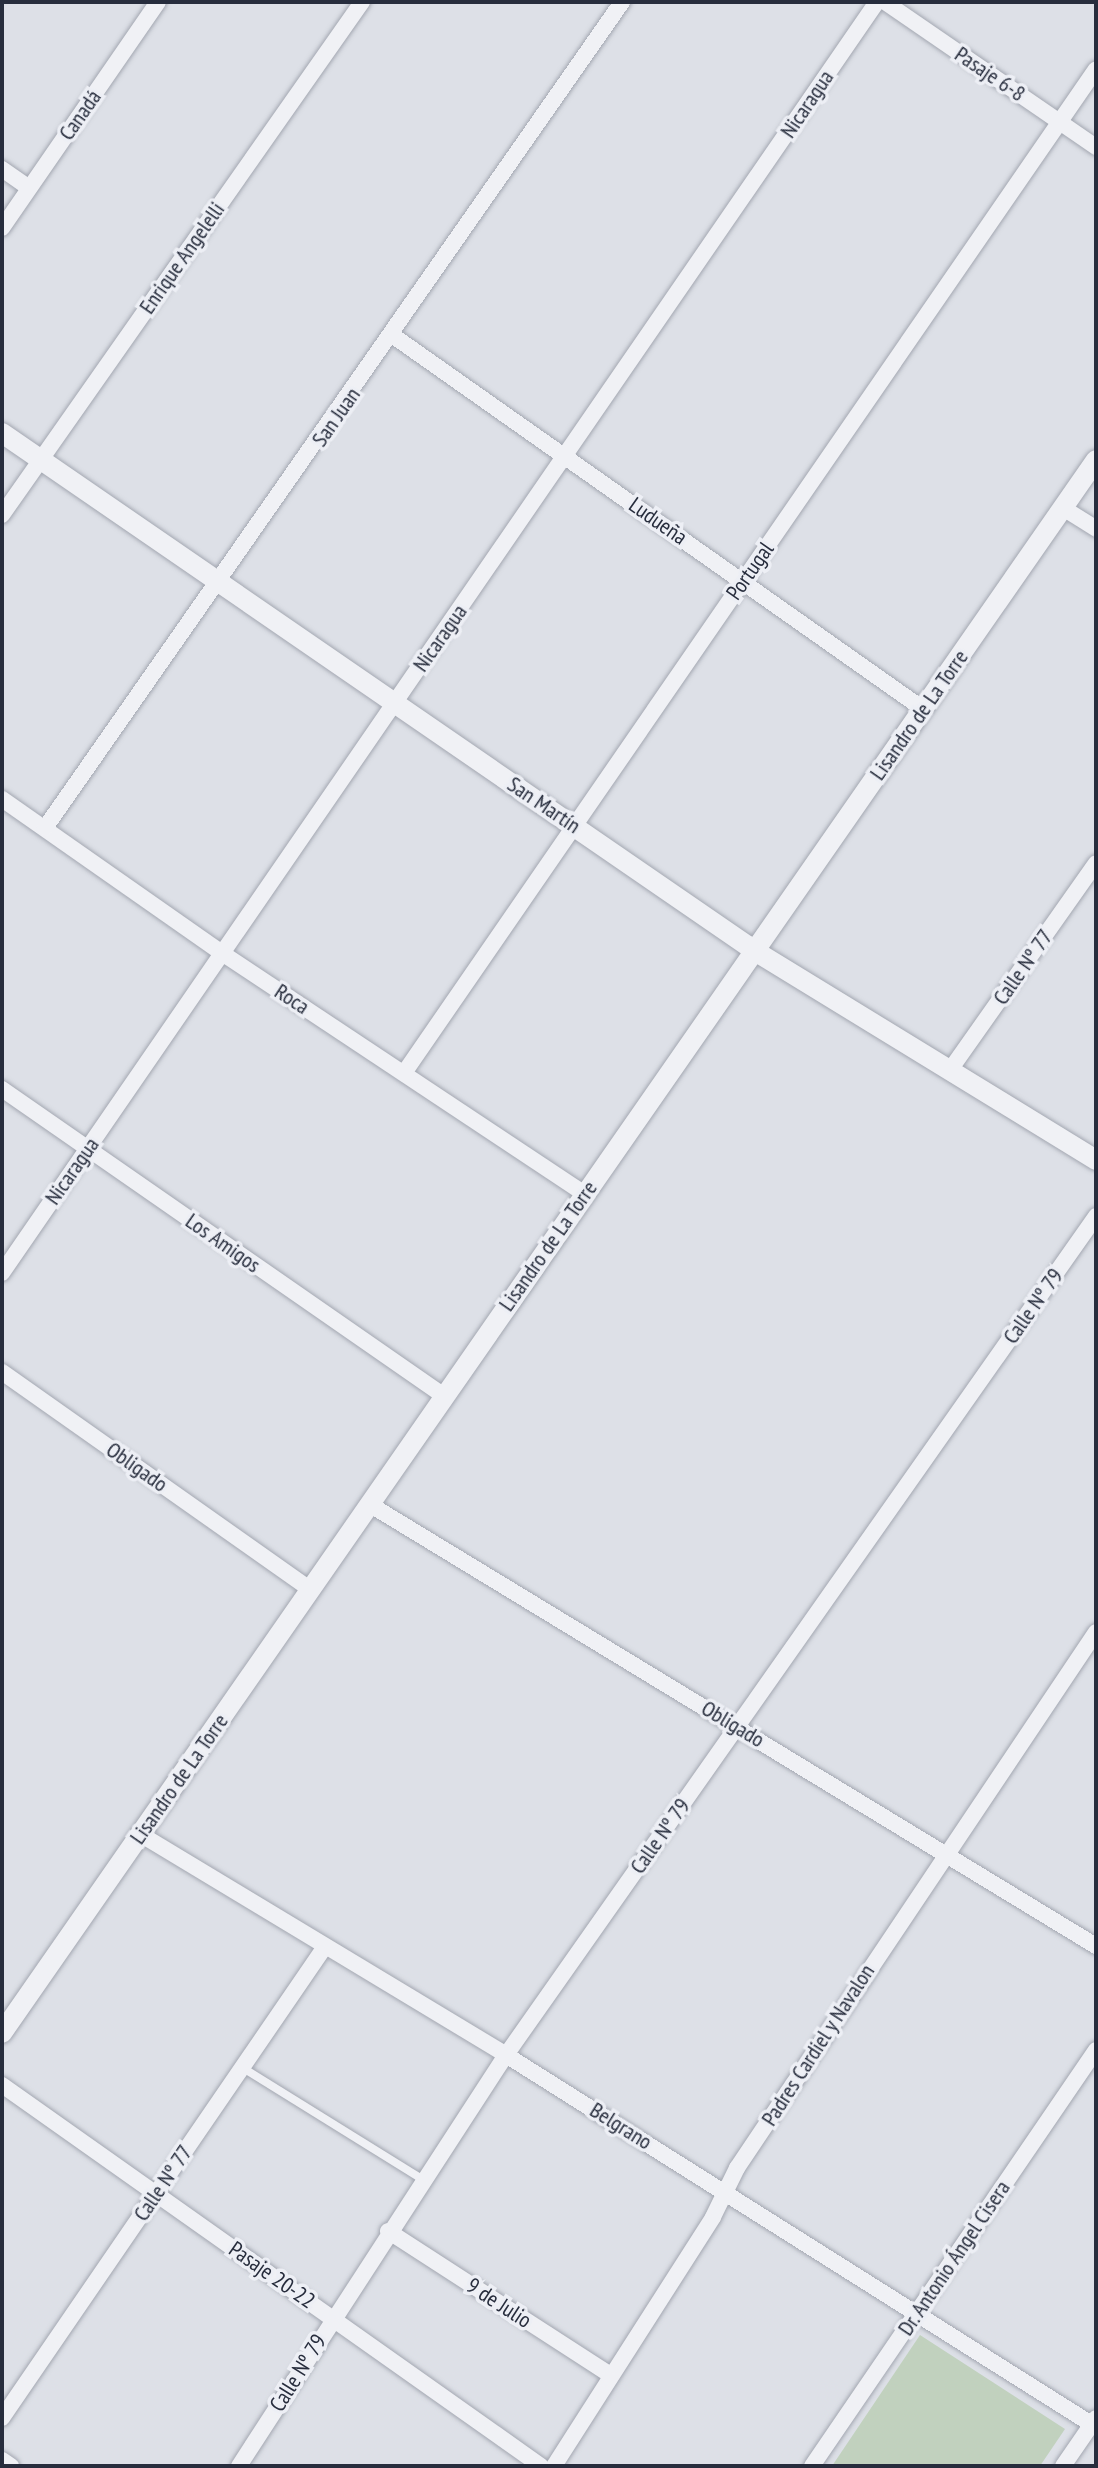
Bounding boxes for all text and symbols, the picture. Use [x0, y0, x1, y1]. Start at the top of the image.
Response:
street label: Pasaje 6-8 [950, 41, 1030, 107]
street label: Nicaragua [775, 65, 839, 143]
street label: Canadá [53, 85, 107, 145]
street label: Enrique Angelelli [134, 197, 230, 319]
street label: San Juan [306, 382, 366, 452]
street label: Ludueña [624, 492, 692, 550]
street label: Portugal [721, 537, 779, 605]
street label: Nicaragua [407, 599, 473, 677]
street label: Lisandro de La Torre [864, 645, 974, 785]
street label: San Martín [502, 771, 586, 839]
street label: Calle Nº 77 [988, 924, 1058, 1010]
street label: Roca [270, 978, 314, 1020]
street label: Nicaragua [39, 1132, 105, 1210]
street label: Lisandro de La Torre [493, 1176, 603, 1316]
street label: Los Amigos [180, 1208, 266, 1278]
street label: Calle Nº 79 [998, 1263, 1068, 1349]
street label: Obligado [101, 1436, 173, 1498]
street label: Obligado [697, 1695, 769, 1753]
street label: Lisandro de La Torre [124, 1709, 234, 1849]
street label: Calle Nº 79 [625, 1793, 695, 1879]
street label: Padres Cardiel y Navalon [756, 1959, 880, 2131]
street label: Belgrano [585, 2097, 657, 2155]
street label: Calle Nº 77 [128, 2140, 198, 2226]
street label: Dr. Antonio Ángel Cisera [892, 2174, 1016, 2342]
street label: Pasaje 20-22 [224, 2236, 320, 2314]
street label: 9 de Julio [462, 2272, 536, 2334]
street label: Calle Nº 79 [264, 2330, 332, 2416]

